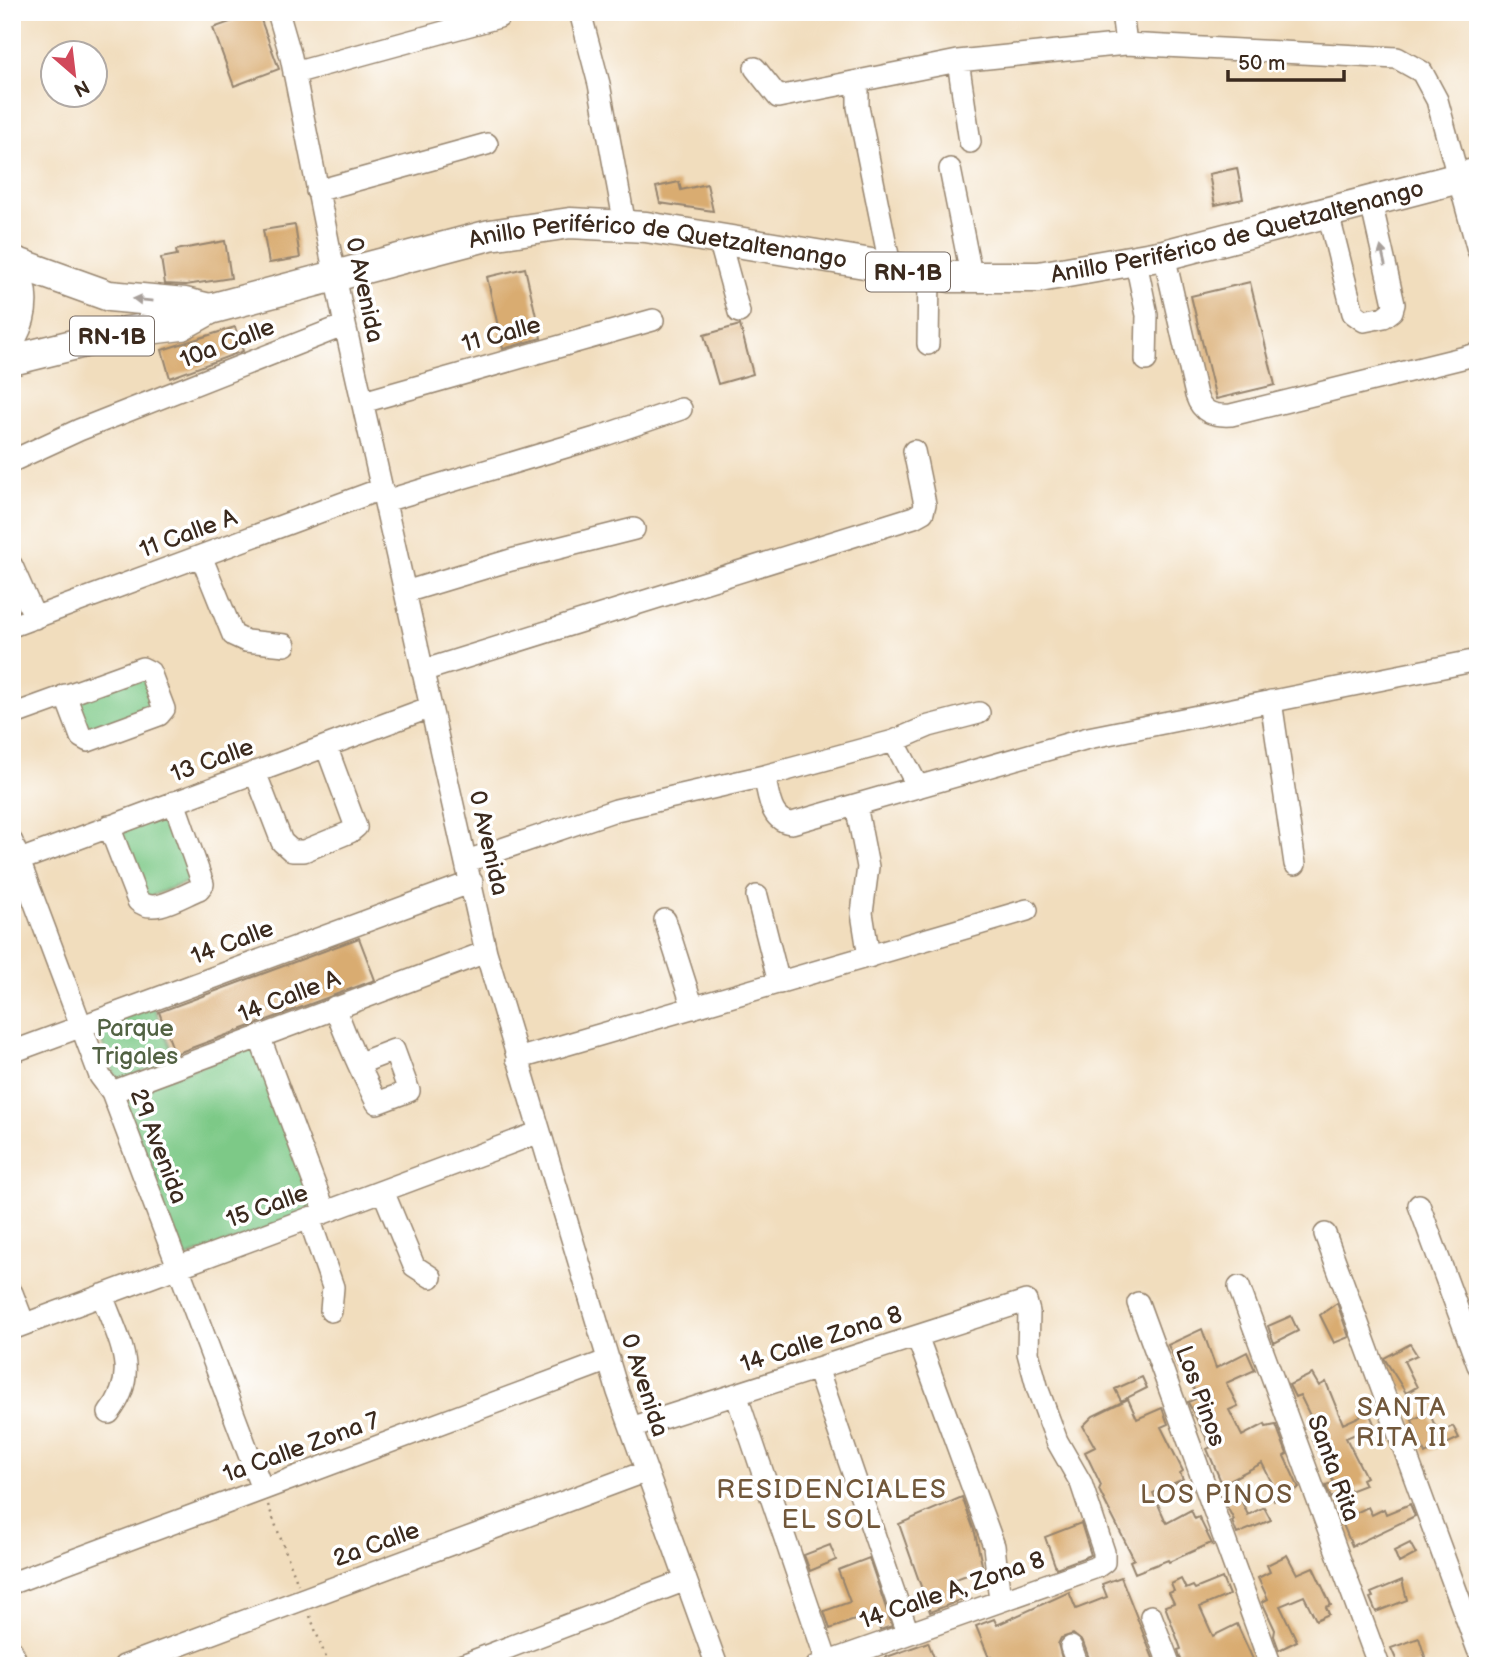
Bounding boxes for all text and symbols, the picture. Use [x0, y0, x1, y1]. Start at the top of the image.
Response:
north arrow [38, 38, 108, 108]
scale bar [1228, 38, 1343, 82]
text: 50 m [1238, 51, 1285, 76]
text: N [70, 74, 93, 101]
street label: Anillo Periférico de Quetzaltenango [1048, 174, 1427, 290]
street label: Anillo Periférico de Quetzaltenango [465, 209, 849, 275]
street label: 0 Avenida [339, 235, 390, 345]
one-way arrow [1377, 245, 1388, 267]
road number: RN-1B [866, 252, 950, 292]
one-way arrow [132, 294, 154, 305]
street label: 11 Calle [459, 310, 544, 359]
street label: 10a Calle [176, 312, 279, 375]
road number: RN-1B [70, 316, 154, 356]
street label: 11 Calle A [135, 502, 241, 564]
street label: 13 Calle [167, 732, 258, 789]
street label: 0 Avenida [462, 788, 515, 898]
street label: 14 Calle [187, 914, 277, 971]
street label: 14 Calle A [234, 964, 345, 1029]
park label: Parque Trigales [92, 1014, 178, 1071]
street label: 29 Avenida [123, 1085, 194, 1208]
street label: 15 Calle [222, 1178, 312, 1235]
street label: 14 Calle Zona 8 [737, 1300, 906, 1379]
street label: 0 Avenida [614, 1330, 675, 1440]
street label: Los Pinos [1169, 1342, 1232, 1450]
district label: SANTA RITA II [1356, 1393, 1448, 1454]
street label: 1a Calle Zona 7 [219, 1406, 384, 1489]
street label: Santa Rita [1301, 1411, 1366, 1525]
district label: RESIDENCIALES EL SOL [716, 1475, 948, 1536]
district label: LOS PINOS [1140, 1480, 1294, 1511]
street label: 2a Calle [329, 1516, 423, 1573]
street label: 14 Calle A, Zona 8 [856, 1545, 1048, 1636]

